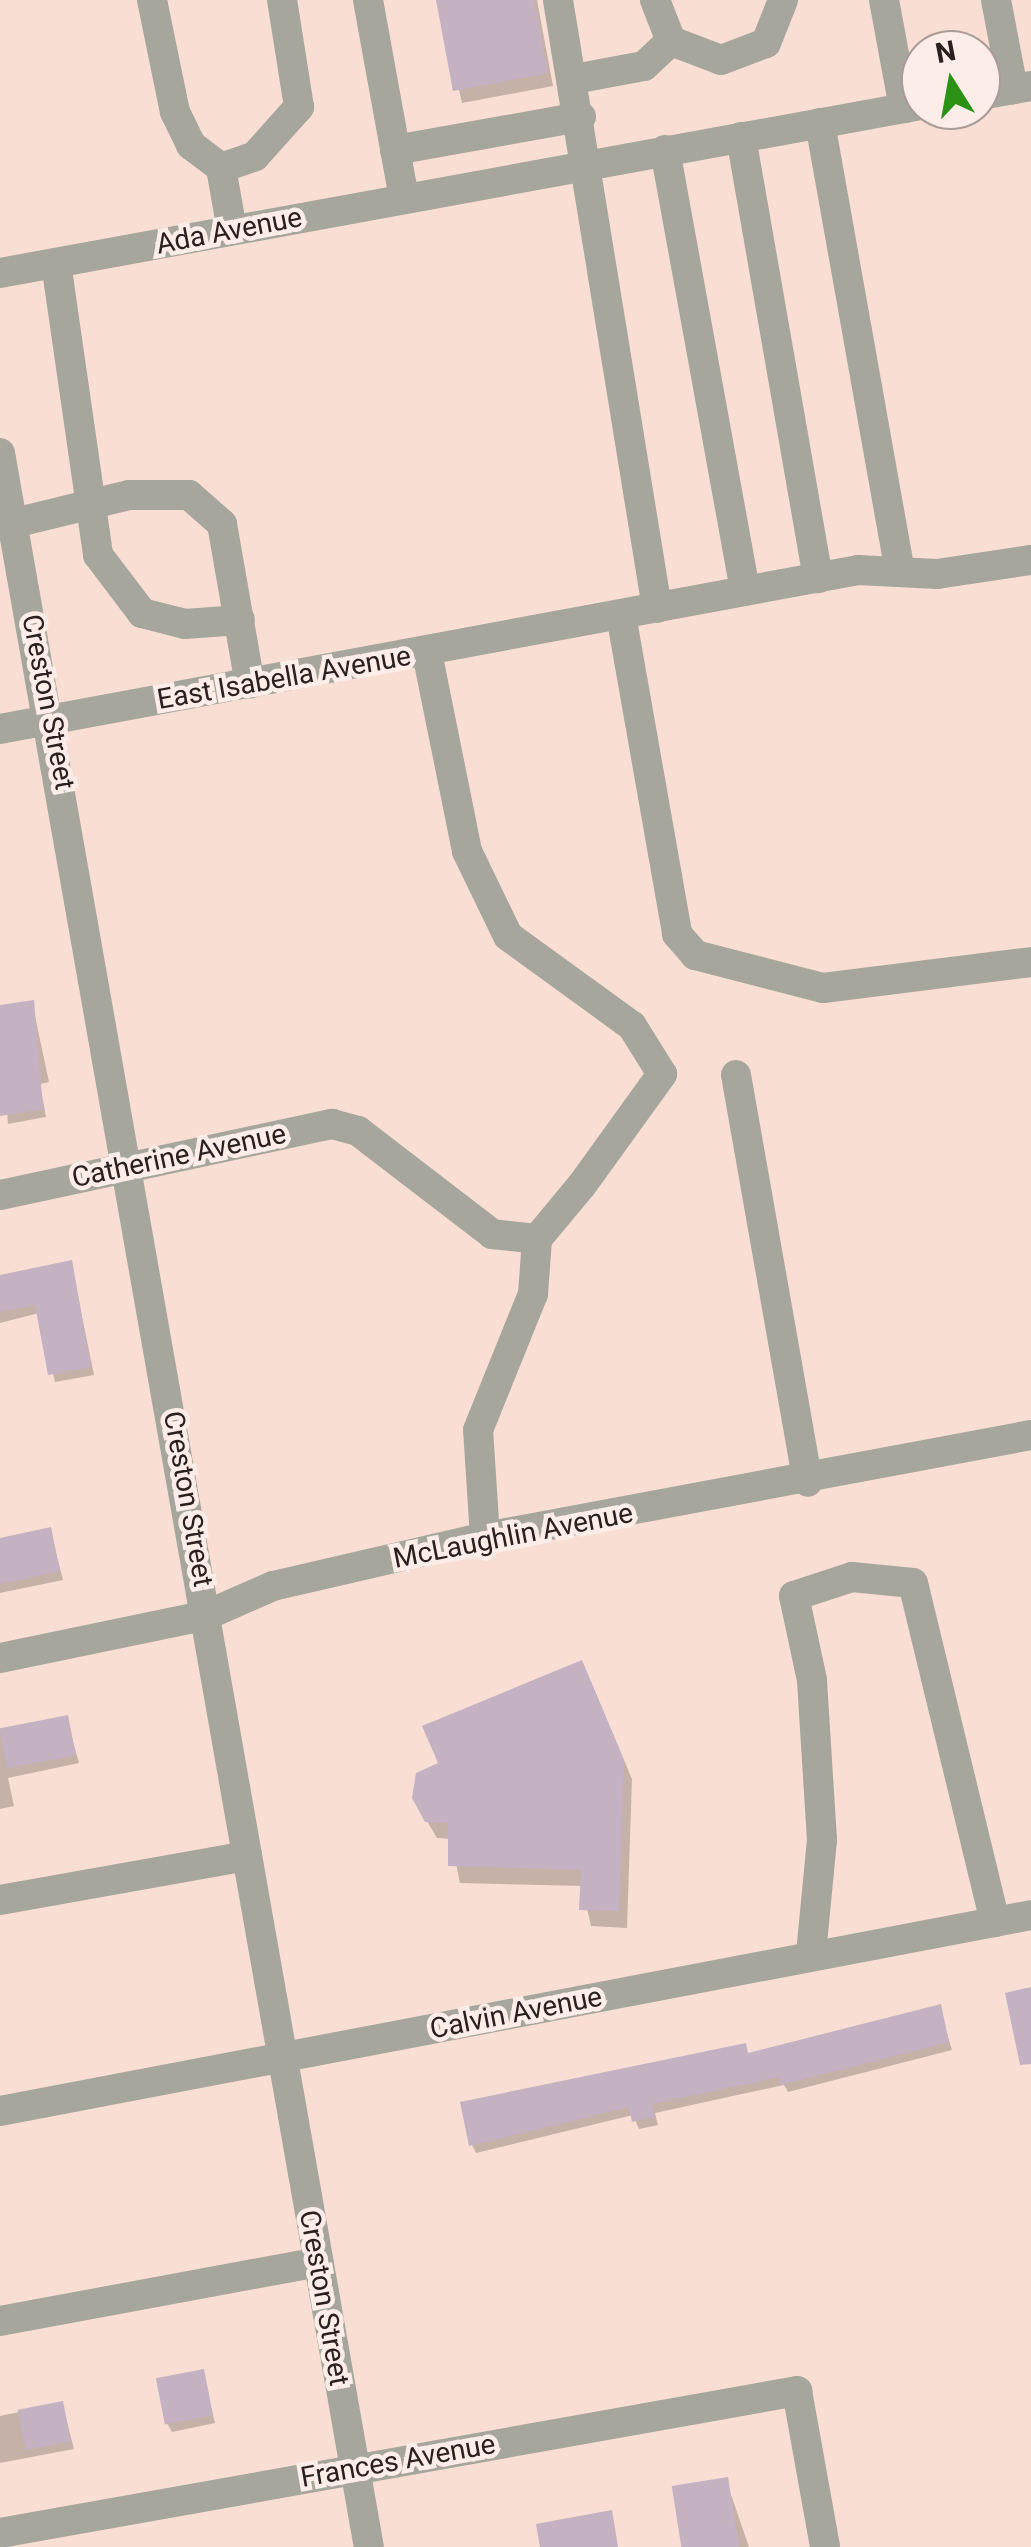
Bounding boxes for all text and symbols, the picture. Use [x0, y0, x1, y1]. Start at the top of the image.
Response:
north arrow [901, 30, 1001, 130]
text: N [933, 34, 958, 70]
street label: Ada Avenue [153, 200, 305, 262]
street label: Creston Street [15, 611, 81, 793]
street label: East Isabella Avenue [155, 639, 413, 717]
street label: Catherine Avenue [69, 1117, 289, 1195]
street label: Creston Street [156, 1408, 220, 1590]
street label: McLaughlin Avenue [390, 1496, 636, 1576]
street label: Calvin Avenue [427, 1980, 605, 2046]
street label: Creston Street [292, 2207, 356, 2389]
street label: Frances Avenue [298, 2427, 498, 2495]

